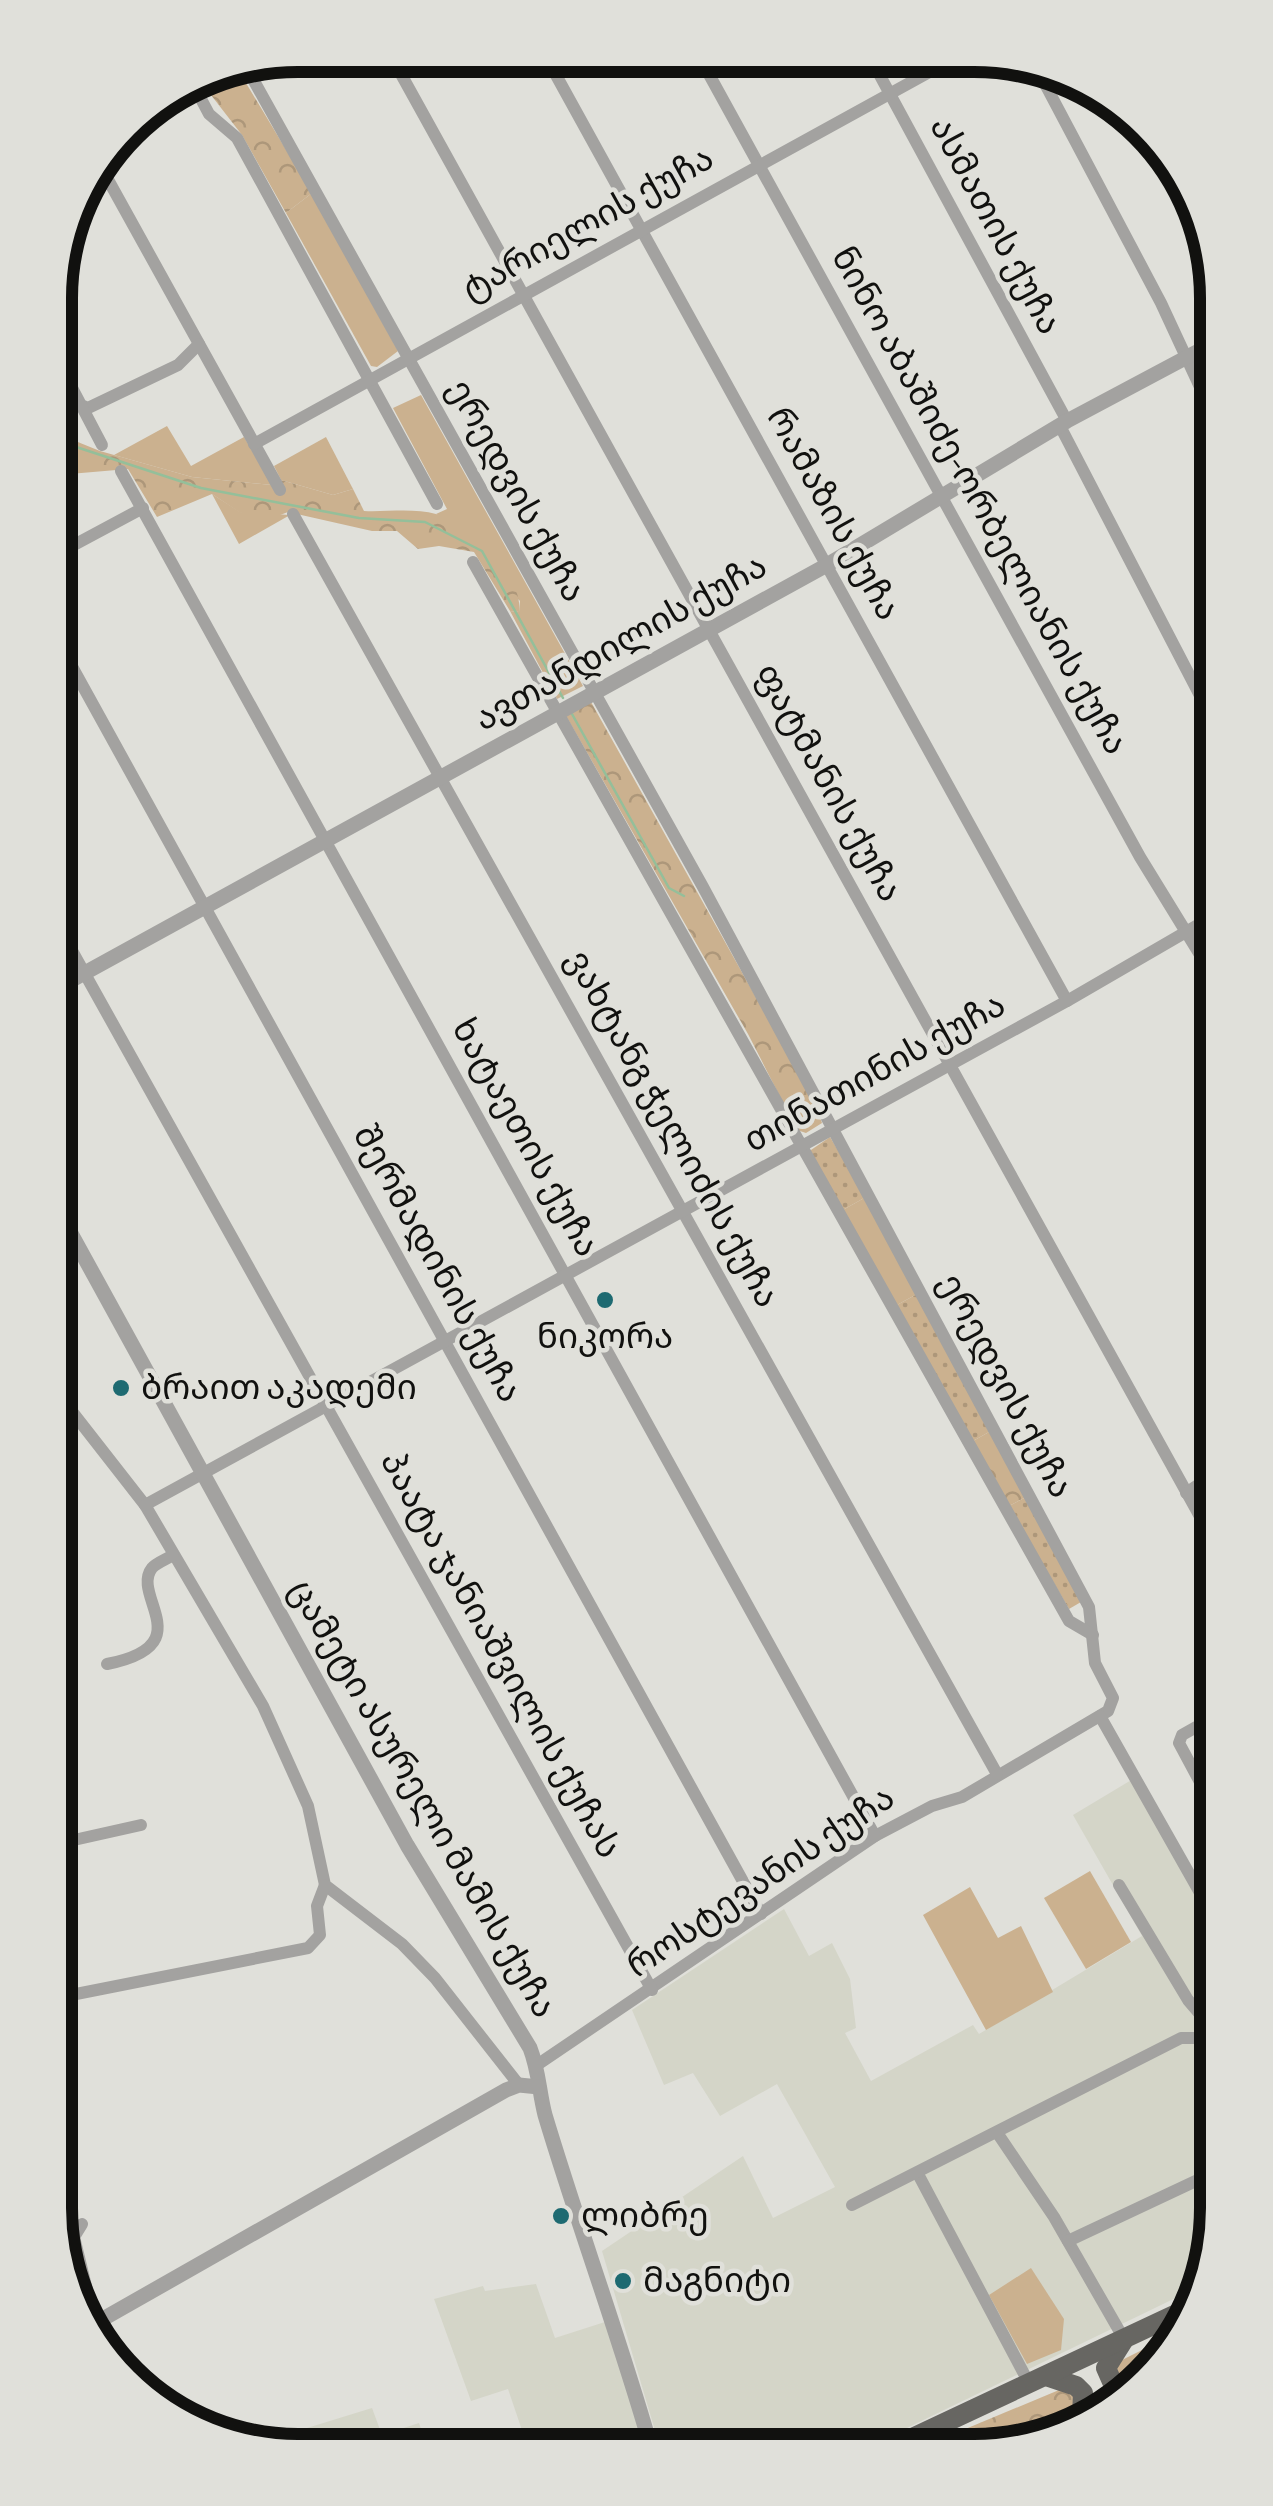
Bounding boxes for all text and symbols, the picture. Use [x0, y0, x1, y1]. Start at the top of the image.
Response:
street label: ასმათის ქუჩა [921, 112, 1067, 341]
street label: ტარიელის ქუჩა [456, 140, 721, 309]
street label: ნინო აბაშიძე-ორბელიანის ქუჩა [823, 241, 1133, 762]
street label: ერედვის ქუჩა [439, 374, 591, 609]
street label: რამაზის ქუჩა [758, 402, 906, 627]
street label: ავთანდილის ქუჩა [469, 548, 774, 739]
street label: ფატმანის ქუჩა [747, 658, 908, 909]
street label: ვახტანგ ჭელიძის ქუჩა [557, 944, 785, 1314]
street label: თინათინის ქუჩა [739, 987, 1012, 1161]
street label: ხატაეთის ქუჩა [443, 1013, 605, 1264]
street label: შერმადინის ქუჩა [345, 1120, 528, 1409]
street label: ერედვის ქუჩა [930, 1268, 1079, 1505]
marker: ნიკორა [594, 1289, 616, 1311]
place label: ნიკორა [537, 1320, 673, 1357]
place label: ბრაით აკადემი [141, 1371, 417, 1408]
marker: ბრაით აკადემი [110, 1377, 132, 1399]
street label: პაატა ჯანიაშვილის ქუჩას [372, 1446, 626, 1865]
street label: ცამეტი ასურელი მამის ქუჩა [280, 1574, 562, 2025]
street label: როსტევანის ქუჩა [621, 1780, 902, 1986]
place label: ლიბრე [581, 2199, 709, 2236]
marker: ლიბრე [550, 2205, 572, 2227]
place label: მაგნიტი [643, 2264, 791, 2301]
marker: მაგნიტი [612, 2270, 634, 2292]

